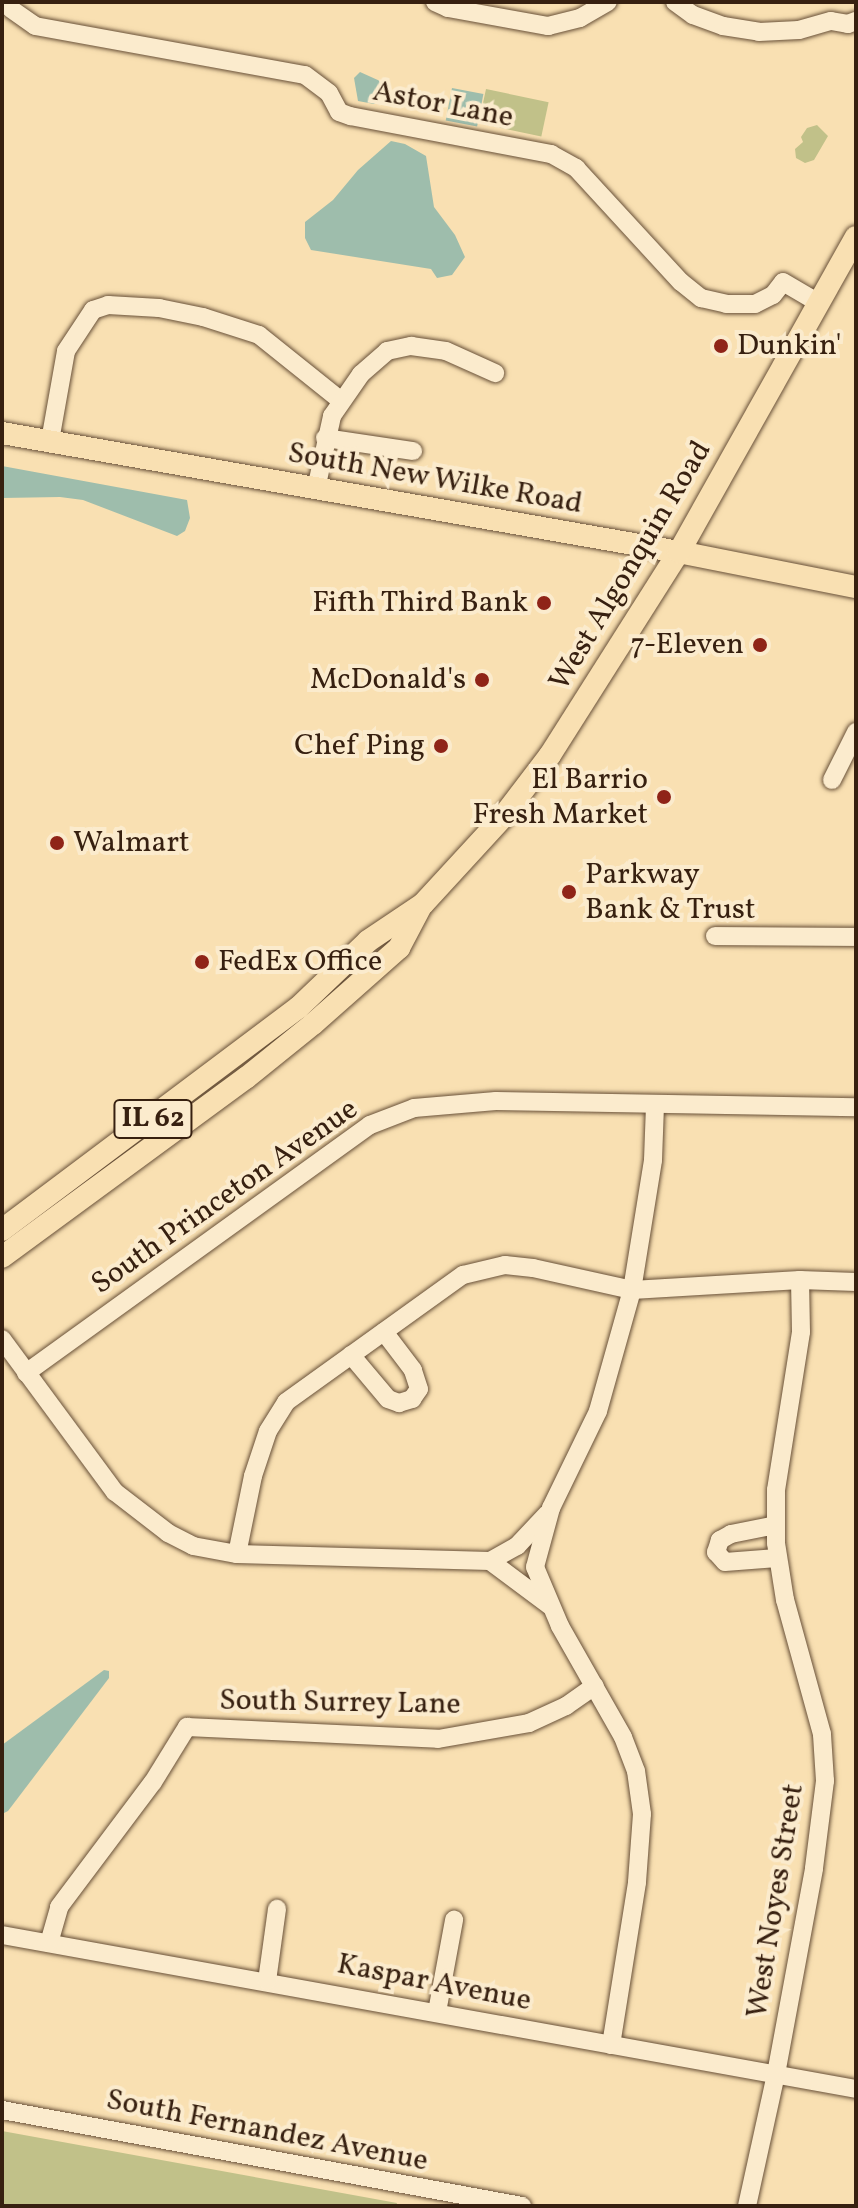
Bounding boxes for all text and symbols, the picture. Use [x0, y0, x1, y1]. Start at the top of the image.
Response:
street label: Astor Lane [370, 74, 516, 136]
place label: Dunkin' [737, 328, 841, 364]
marker: Dunkin' [712, 337, 730, 355]
street label: South New Wilke Road [284, 435, 586, 523]
street label: West Algonquin Road [542, 435, 720, 697]
place label: Fifth Third Bank [311, 585, 528, 621]
marker: Fifth Third Bank [535, 594, 553, 612]
place label: 7-Eleven [630, 627, 744, 663]
marker: 7-Eleven [751, 636, 769, 654]
place label: McDonald's [310, 662, 466, 698]
marker: McDonald's [473, 671, 491, 689]
place label: Chef Ping [297, 728, 425, 764]
marker: Chef Ping [432, 737, 450, 755]
place label: El Barrio Fresh Market [472, 762, 648, 832]
marker: El Barrio Fresh Market [655, 788, 673, 806]
place label: Walmart [73, 825, 189, 861]
marker: Walmart [48, 834, 66, 852]
place label: Parkway Bank & Trust [585, 857, 756, 928]
marker: Parkway Bank & Trust [560, 883, 578, 901]
place label: FedEx Office [218, 944, 382, 980]
marker: FedEx Office [193, 953, 211, 971]
street label: South Princeton Avenue [85, 1091, 365, 1303]
road number: IL 62 [113, 1095, 193, 1143]
street label: South Surrey Lane [218, 1683, 462, 1723]
street label: West Noyes Street [740, 1781, 812, 2021]
street label: Kaspar Avenue [334, 1947, 534, 2019]
street label: South Fernandez Avenue [103, 2082, 431, 2180]

